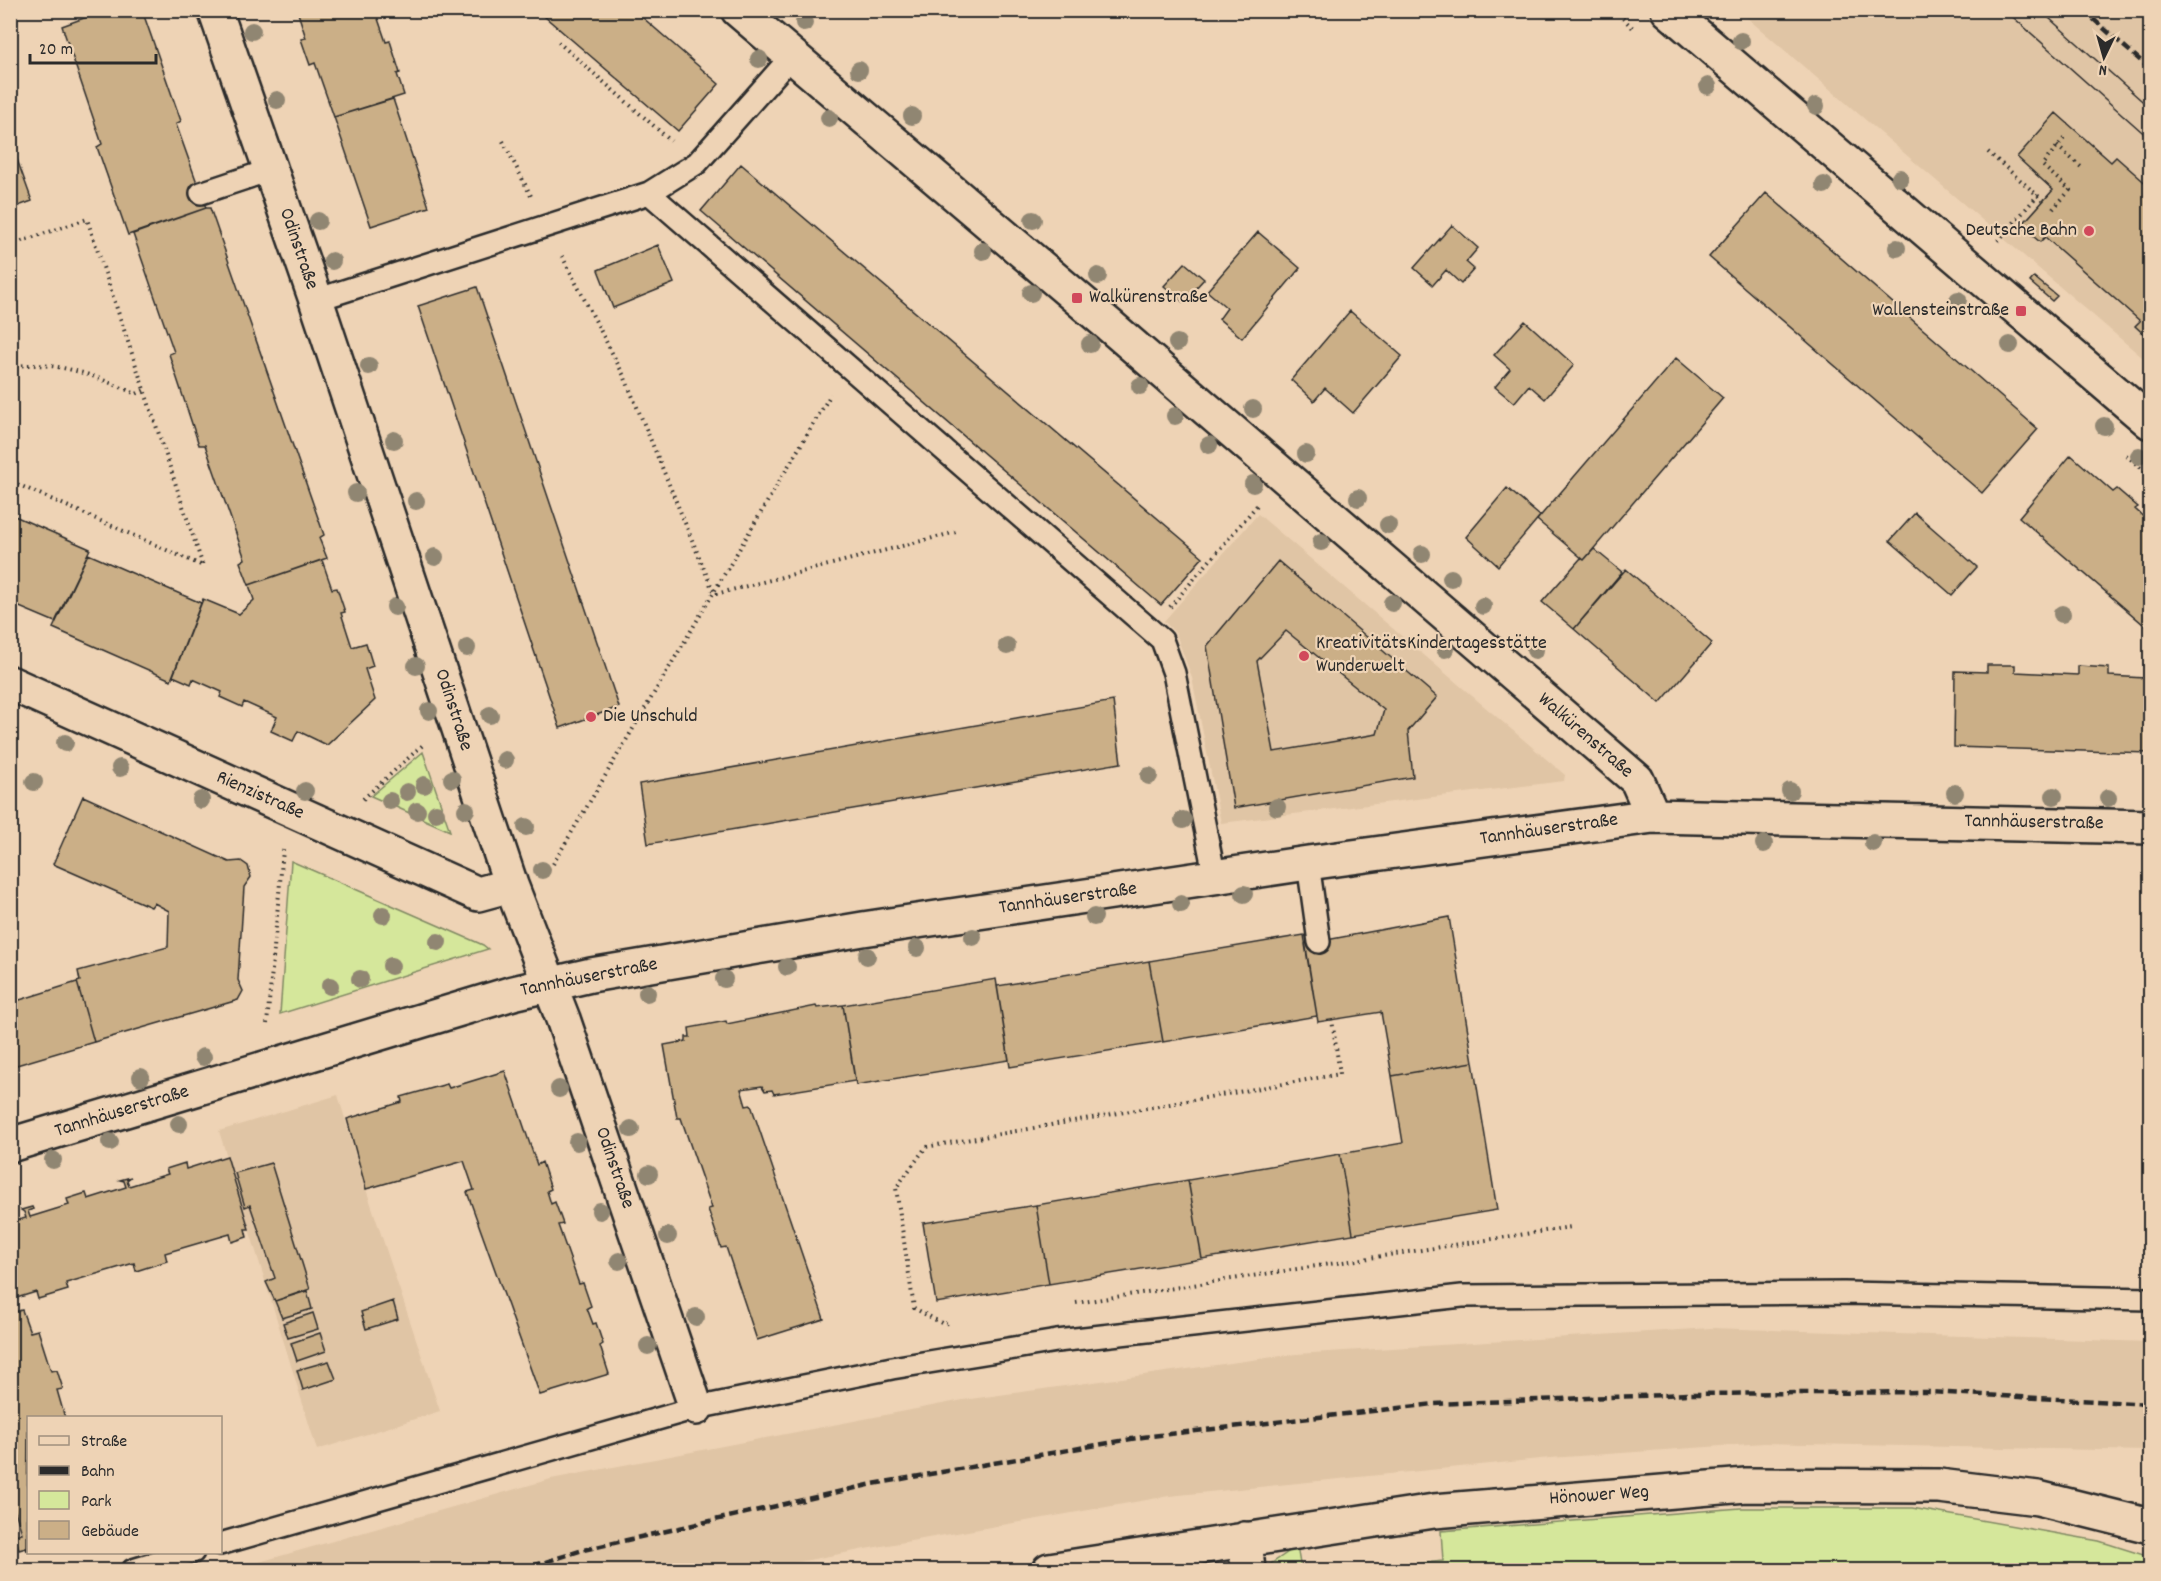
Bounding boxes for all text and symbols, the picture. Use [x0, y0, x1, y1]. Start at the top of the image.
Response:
scale bar [30, 27, 156, 65]
north arrow [2074, 27, 2134, 87]
text: 20 m [39, 38, 73, 63]
text: N [2098, 58, 2108, 81]
street label: Odinstraße [271, 204, 325, 294]
place label: Deutsche Bahn [1966, 217, 2077, 245]
marker: Deutsche Bahn [2082, 224, 2096, 238]
place label: Walkürenstraße [1089, 284, 1208, 312]
marker: Walkürenstraße [1070, 291, 1084, 305]
place label: Wallensteinstraße [1872, 297, 2009, 325]
marker: Wallensteinstraße [2014, 304, 2028, 318]
place label: KreativitätsKindertagesstätte Wunderwelt [1316, 630, 1547, 681]
marker: KreativitätsKindertagesstätte Wunderwelt [1297, 649, 1311, 663]
street label: Odinstraße [427, 665, 479, 755]
street label: Walkürenstraße [1531, 686, 1639, 786]
place label: Die Unschuld [603, 703, 698, 731]
marker: Die Unschuld [584, 710, 598, 724]
street label: Rienzistraße [212, 764, 309, 828]
street label: Tannhäuserstraße [1478, 806, 1620, 854]
street label: Tannhäuserstraße [1964, 808, 2104, 838]
street label: Tannhäuserstraße [997, 875, 1139, 923]
street label: Tannhäuserstraße [518, 951, 660, 1005]
street label: Tannhäuserstraße [51, 1078, 193, 1146]
street label: Odinstraße [587, 1123, 641, 1213]
legend [27, 1416, 222, 1554]
text: Straße [81, 1430, 127, 1455]
text: Bahn [81, 1460, 115, 1485]
street label: Hönower Weg [1548, 1479, 1650, 1513]
text: Park [81, 1490, 112, 1515]
text: Gebäude [81, 1520, 139, 1545]

